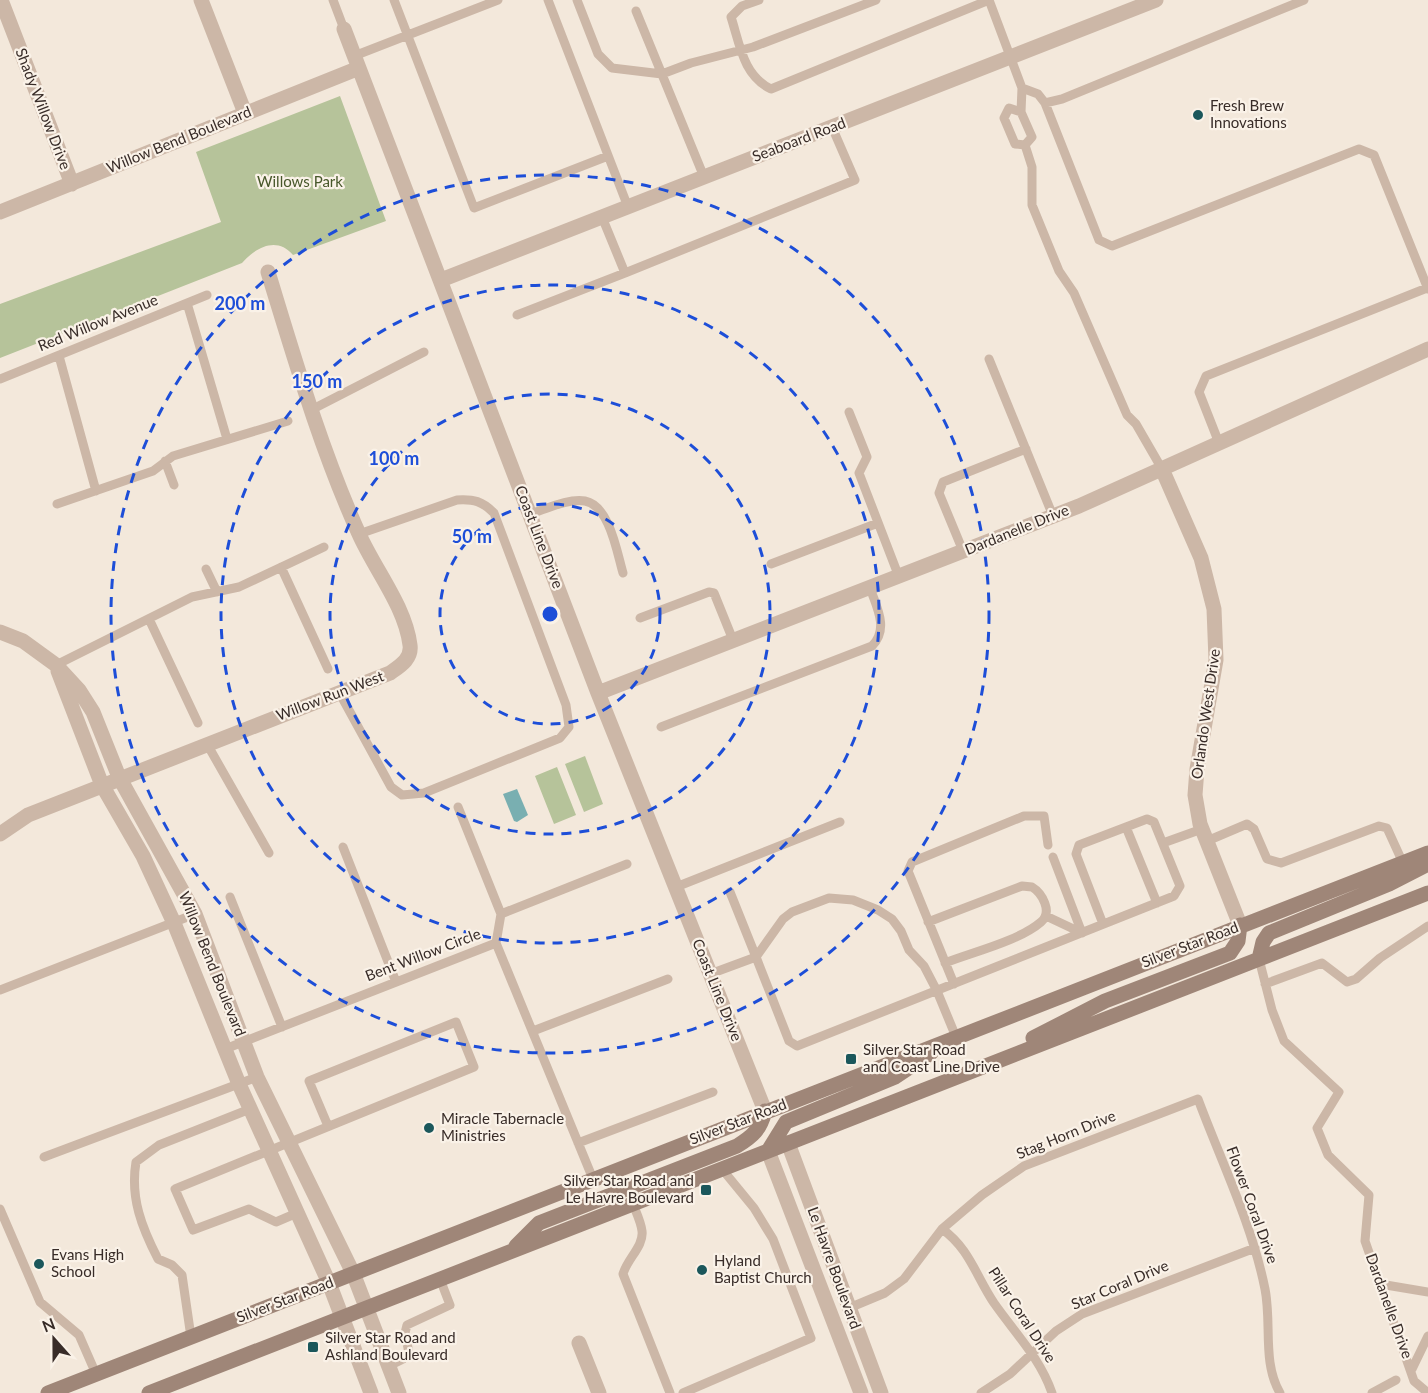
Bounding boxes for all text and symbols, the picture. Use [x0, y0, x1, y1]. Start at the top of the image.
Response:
street label: Shady Willow Drive [12, 45, 75, 172]
place label: Fresh Brew Innovations [1210, 96, 1287, 131]
street label: Willow Bend Boulevard [104, 102, 254, 176]
marker: Fresh Brew Innovations [1191, 108, 1205, 122]
street label: Seaboard Road [749, 113, 848, 165]
park label: Willows Park [257, 172, 343, 190]
street label: Red Willow Avenue [35, 290, 160, 354]
text: 200 m [215, 292, 265, 314]
text: 150 m [292, 370, 342, 392]
text: 100 m [369, 447, 419, 469]
street label: Coast Line Drive [512, 483, 568, 591]
street label: Dardanelle Drive [962, 500, 1071, 558]
text: 50 m [452, 525, 492, 547]
centre of rings [540, 604, 560, 624]
street label: Orlando West Drive [1187, 648, 1223, 780]
street label: Willow Run West [273, 666, 387, 724]
street label: Willow Bend Boulevard [176, 889, 250, 1039]
street label: Silver Star Road [1139, 917, 1241, 971]
street label: Bent Willow Circle [362, 924, 483, 984]
street label: Coast Line Drive [689, 936, 747, 1043]
place label: Silver Star Road and Coast Line Drive [863, 1040, 1000, 1075]
marker: Silver Star Road and Coast Line Drive [844, 1052, 858, 1066]
street label: Silver Star Road [687, 1094, 789, 1148]
street label: Stag Horn Drive [1013, 1106, 1118, 1162]
place label: Miracle Tabernacle Ministries [441, 1109, 564, 1144]
marker: Miracle Tabernacle Ministries [422, 1121, 436, 1135]
street label: Flower Coral Drive [1223, 1144, 1282, 1266]
place label: Silver Star Road and Le Havre Boulevard [563, 1171, 694, 1206]
marker: Silver Star Road and Le Havre Boulevard [699, 1183, 713, 1197]
street label: Le Havre Boulevard [805, 1204, 865, 1331]
place label: Evans High School [51, 1245, 124, 1280]
place label: Hyland Baptist Church [714, 1251, 812, 1286]
street label: Dardanelle Drive [1363, 1251, 1417, 1361]
street label: Star Coral Drive [1068, 1255, 1171, 1313]
marker: Evans High School [32, 1257, 46, 1271]
marker: Hyland Baptist Church [695, 1263, 709, 1277]
street label: Pillar Coral Drive [985, 1263, 1060, 1366]
street label: Silver Star Road [234, 1272, 336, 1326]
north arrow [24, 1309, 84, 1369]
text: N [39, 1313, 58, 1336]
place label: Silver Star Road and Ashland Boulevard [325, 1328, 456, 1363]
marker: Silver Star Road and Ashland Boulevard [306, 1340, 320, 1354]

